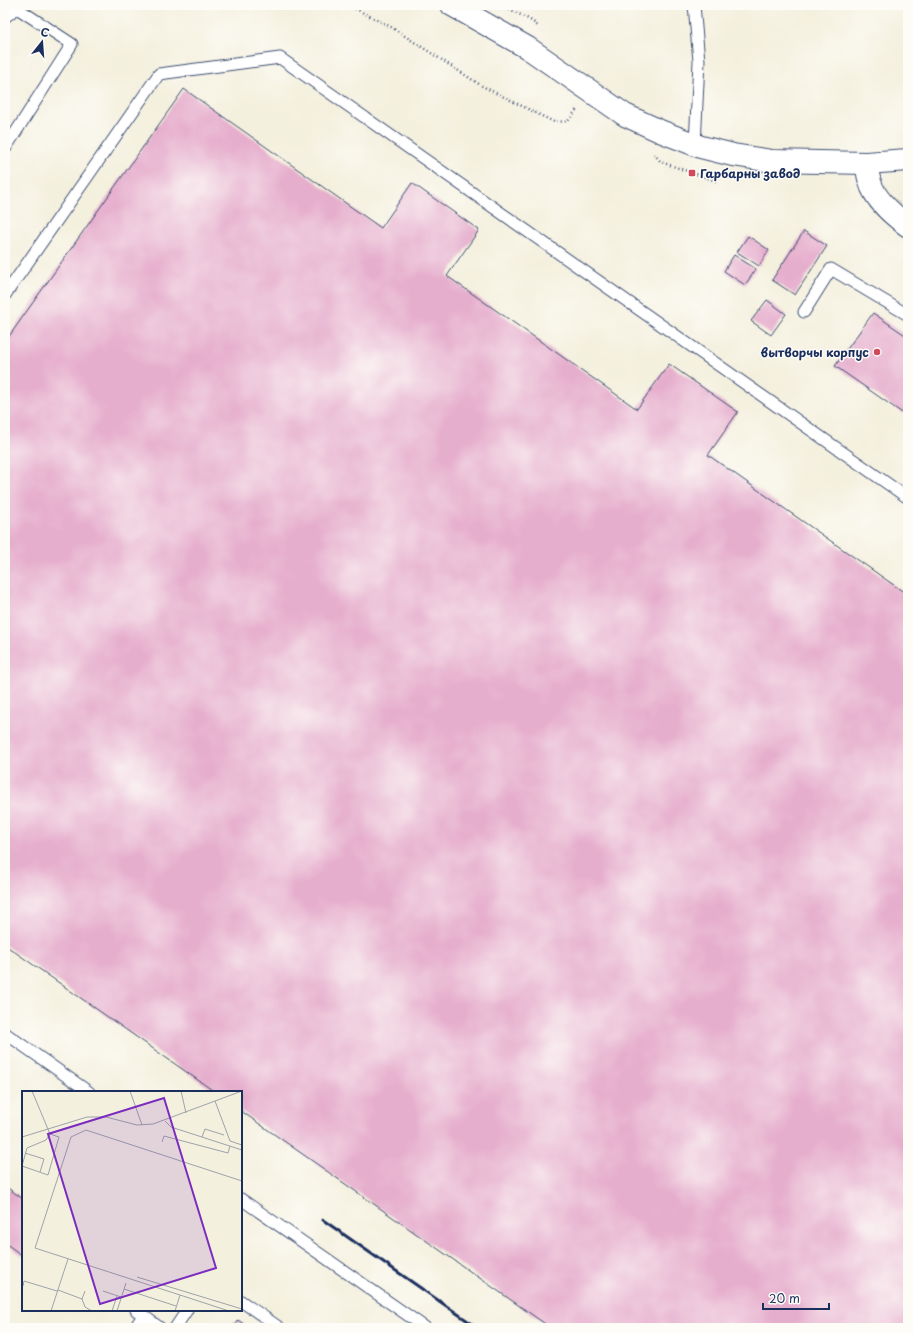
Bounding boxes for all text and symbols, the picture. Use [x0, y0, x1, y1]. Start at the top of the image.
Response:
north arrow [22, 22, 62, 62]
text: С [39, 23, 52, 41]
place label: Гарбарны завод [700, 164, 800, 182]
marker: Гарбарны завод [687, 168, 697, 178]
place label: вытворчы корпус [760, 343, 869, 361]
marker: вытворчы корпус [872, 347, 882, 357]
inset map [22, 1091, 242, 1311]
scale bar [763, 1285, 829, 1311]
text: 20 m [769, 1289, 800, 1307]

